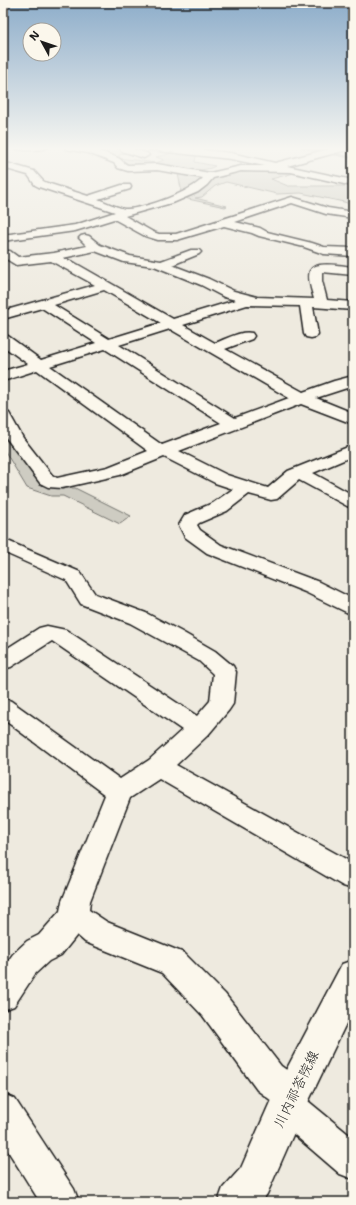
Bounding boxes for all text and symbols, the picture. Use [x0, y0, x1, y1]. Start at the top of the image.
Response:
north arrow [22, 22, 62, 62]
text: N [26, 28, 43, 44]
street label: 川内祁答院線 [269, 1047, 323, 1131]

